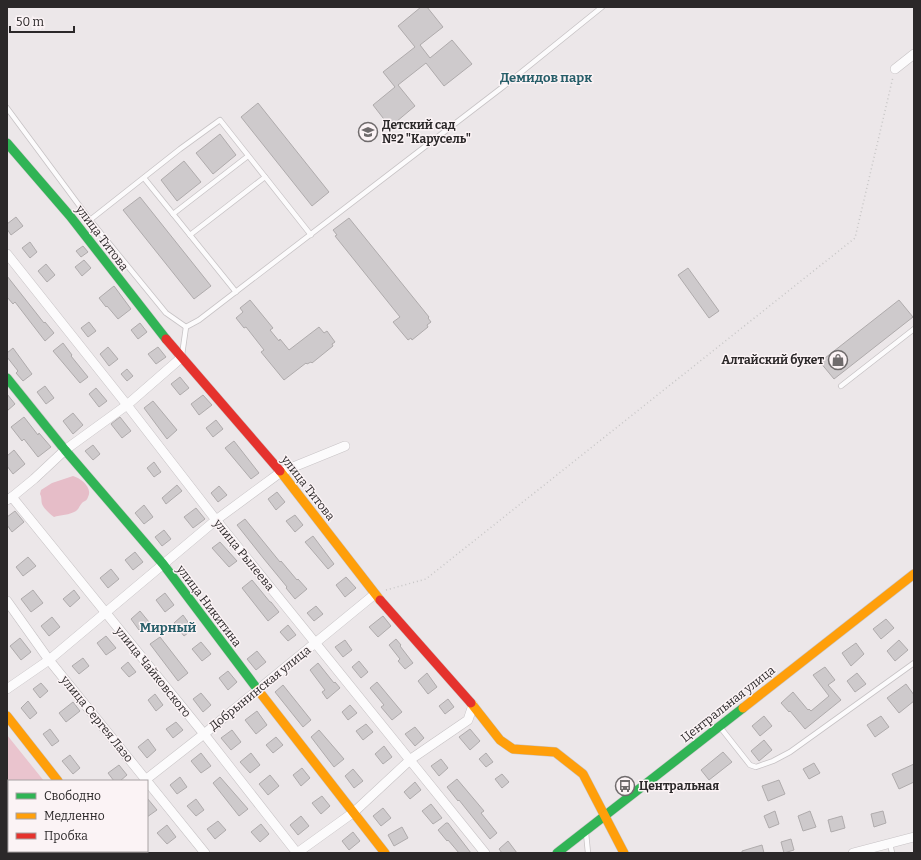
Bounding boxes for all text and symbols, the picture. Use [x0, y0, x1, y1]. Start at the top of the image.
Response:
scale bar [10, 8, 74, 34]
text: 50 m [16, 15, 45, 29]
district label: Демидов парк [500, 70, 592, 85]
place label: Детский сад №2 "Карусель" [382, 118, 471, 146]
school or university icon: Детский сад №2 "Карусель" [357, 121, 379, 143]
street label: улица Титова [72, 202, 131, 274]
shop icon: Алтайский букет [827, 349, 849, 371]
place label: Алтайский букет [721, 353, 824, 367]
street label: улица Титова [278, 452, 338, 524]
street label: улица Рылеева [210, 516, 277, 594]
street label: улица Никитина [173, 562, 244, 650]
district label: Мирный [140, 620, 197, 635]
street label: улица Чайковского [112, 623, 194, 720]
street label: Добрынинская улица [207, 643, 314, 733]
street label: Центральная улица [678, 663, 778, 745]
street label: улица Сергея Лазо [57, 672, 136, 765]
bus stop icon: Центральная [614, 775, 636, 797]
place label: Центральная [639, 779, 719, 793]
legend [8, 780, 148, 852]
text: Свободно [44, 789, 101, 803]
text: Медленно [44, 809, 105, 823]
text: Пробка [44, 829, 88, 843]

